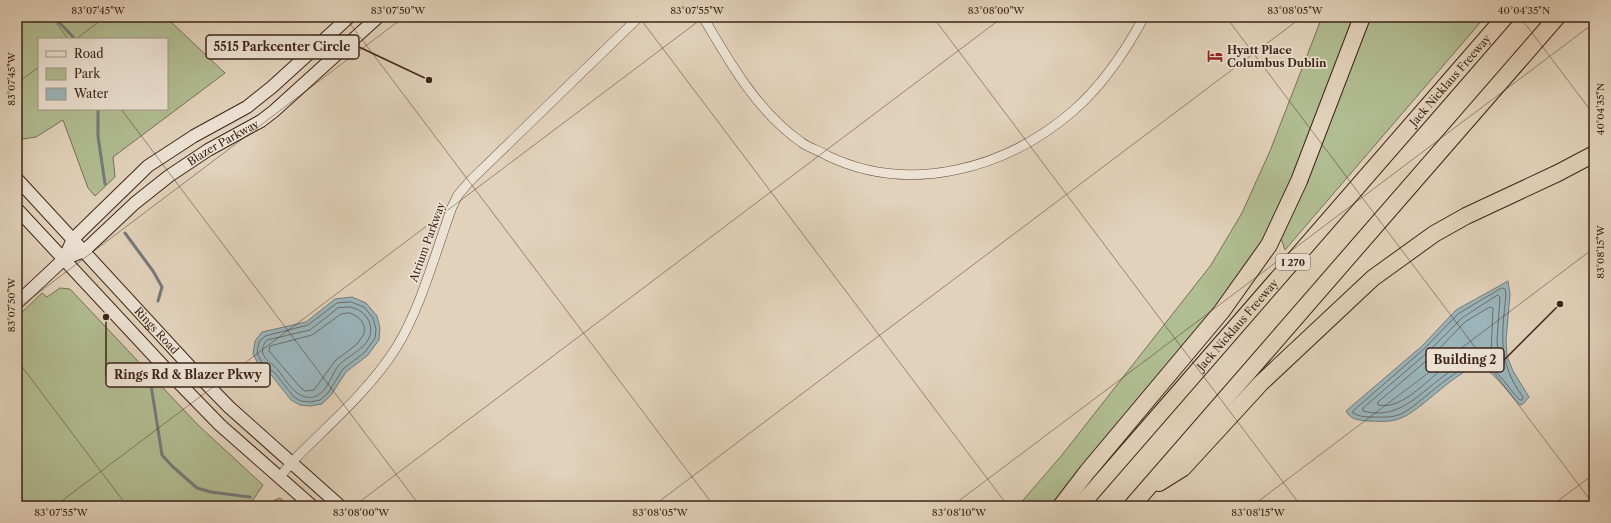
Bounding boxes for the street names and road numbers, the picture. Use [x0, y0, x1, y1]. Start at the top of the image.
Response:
street label: Jack Nicklaus Freeway [1405, 31, 1494, 130]
street label: Blazer Parkway [185, 116, 262, 169]
street label: Atrium Parkway [406, 199, 448, 285]
road number: I 270 [1276, 254, 1310, 270]
street label: Jack Nicklaus Freeway [1193, 276, 1282, 375]
street label: Rings Road [131, 304, 182, 357]

